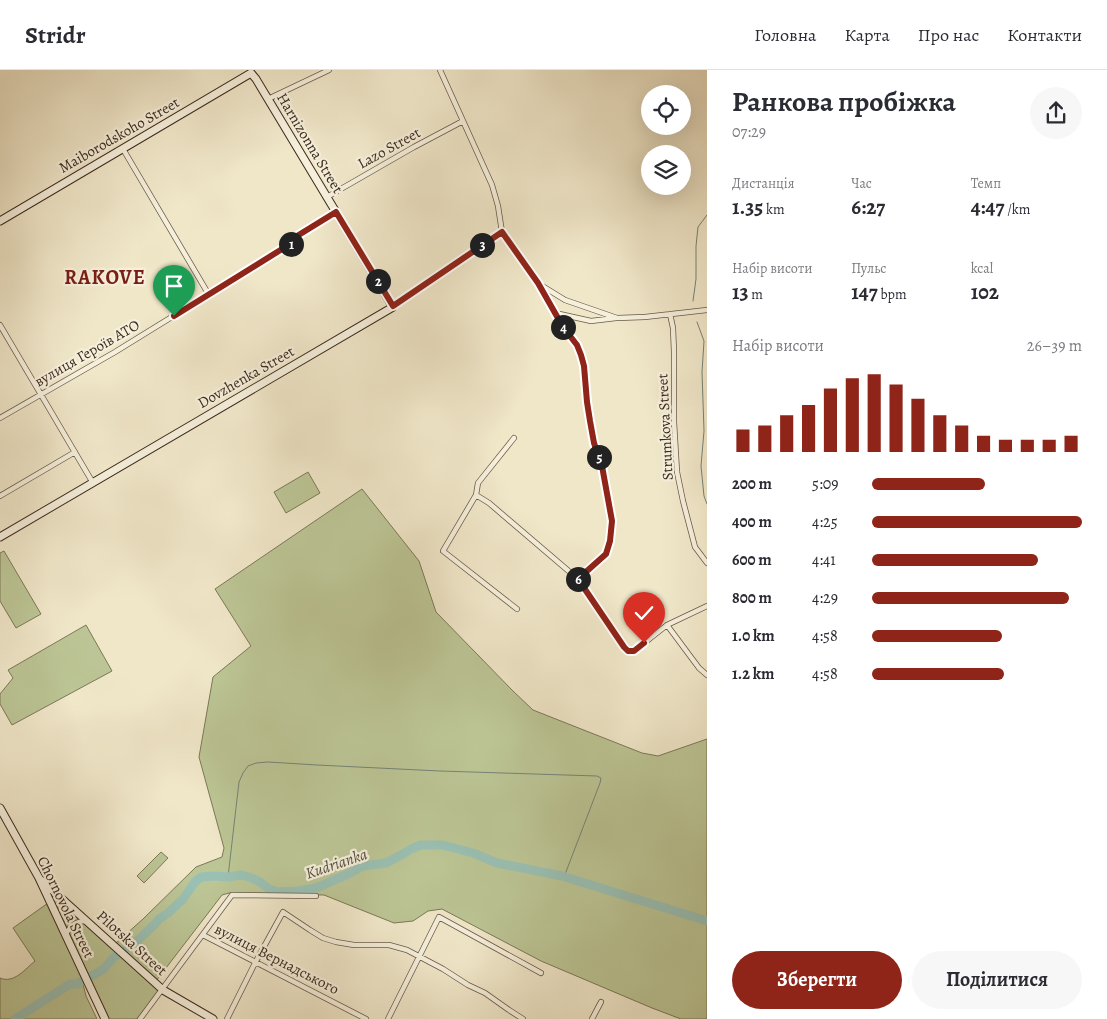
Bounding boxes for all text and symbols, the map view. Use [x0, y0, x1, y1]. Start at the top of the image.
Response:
text: Stridr [25, 19, 86, 51]
text: Головна [754, 23, 816, 47]
text: Карта [844, 23, 890, 47]
text: Про нас [918, 23, 979, 47]
text: Контакти [1007, 23, 1082, 47]
text: Ранкова пробіжка [732, 83, 956, 121]
map controls [641, 85, 691, 195]
button: locate [641, 85, 691, 135]
button: share [1030, 87, 1082, 139]
street label: Harnizonna Street [272, 89, 348, 197]
street label: Maiborodskoho Street [55, 92, 183, 178]
text: 07:29 [732, 121, 766, 143]
street label: Lazo Street [354, 123, 424, 173]
button: layers [641, 145, 691, 195]
text: Дистанція [732, 174, 795, 193]
text: Час [851, 174, 872, 193]
text: Темп [971, 174, 1001, 193]
text: 1.35 [732, 193, 763, 221]
text: 6:27 [851, 193, 885, 221]
text: 4:47 [971, 193, 1004, 221]
text: km [763, 200, 785, 219]
text: /km [1004, 200, 1030, 219]
pin: 1 [278, 232, 304, 256]
pin: 3 [470, 232, 494, 258]
text: 1 [289, 235, 294, 254]
text: 3 [479, 236, 486, 255]
text: Набір висоти [732, 259, 812, 278]
text: Пульс [851, 259, 886, 278]
text: kcal [971, 259, 993, 278]
district label: RAKOVE [64, 264, 146, 291]
pin [153, 265, 195, 316]
pin: 2 [366, 268, 390, 294]
icon: arrive [160, 272, 188, 300]
text: 2 [375, 272, 382, 291]
text: 13 [732, 278, 749, 306]
text: 147 [851, 278, 878, 306]
text: 102 [971, 278, 999, 306]
text: m [749, 285, 763, 304]
text: bpm [878, 285, 907, 304]
pin: 4 [550, 314, 576, 340]
street label: вулиця Героїв АТО [31, 315, 143, 391]
text: 4 [560, 318, 567, 337]
text: Набір висоти [732, 335, 824, 357]
text: 26–39 m [1027, 335, 1082, 357]
street label: Dovzhenka Street [194, 341, 298, 413]
street label: Strumkova Street [652, 373, 678, 481]
pin: 5 [586, 444, 612, 470]
text: 5 [597, 448, 602, 467]
text: 200 m [732, 473, 772, 495]
text: 5:09 [812, 473, 839, 495]
text: 400 m [732, 511, 772, 533]
text: 4:25 [812, 511, 838, 533]
text: 600 m [732, 549, 772, 571]
text: 4:41 [812, 549, 836, 571]
pin: 6 [566, 566, 590, 592]
text: 6 [575, 570, 582, 589]
text: 800 m [732, 587, 772, 609]
text: 4:29 [812, 587, 838, 609]
pin [623, 592, 665, 643]
icon: check [630, 599, 658, 627]
text: 1.0 km [732, 625, 775, 647]
text: 4:58 [812, 625, 838, 647]
text: 1.2 km [732, 663, 774, 685]
text: 4:58 [812, 663, 838, 685]
water label: Kudrianka [303, 843, 371, 885]
street label: Chornovola Street [33, 853, 99, 961]
street label: Pilotska Street [92, 906, 172, 980]
street label: вулиця Вернадського [211, 919, 343, 999]
button: Зберегти [732, 951, 902, 1009]
button: Поділитися [912, 951, 1082, 1009]

